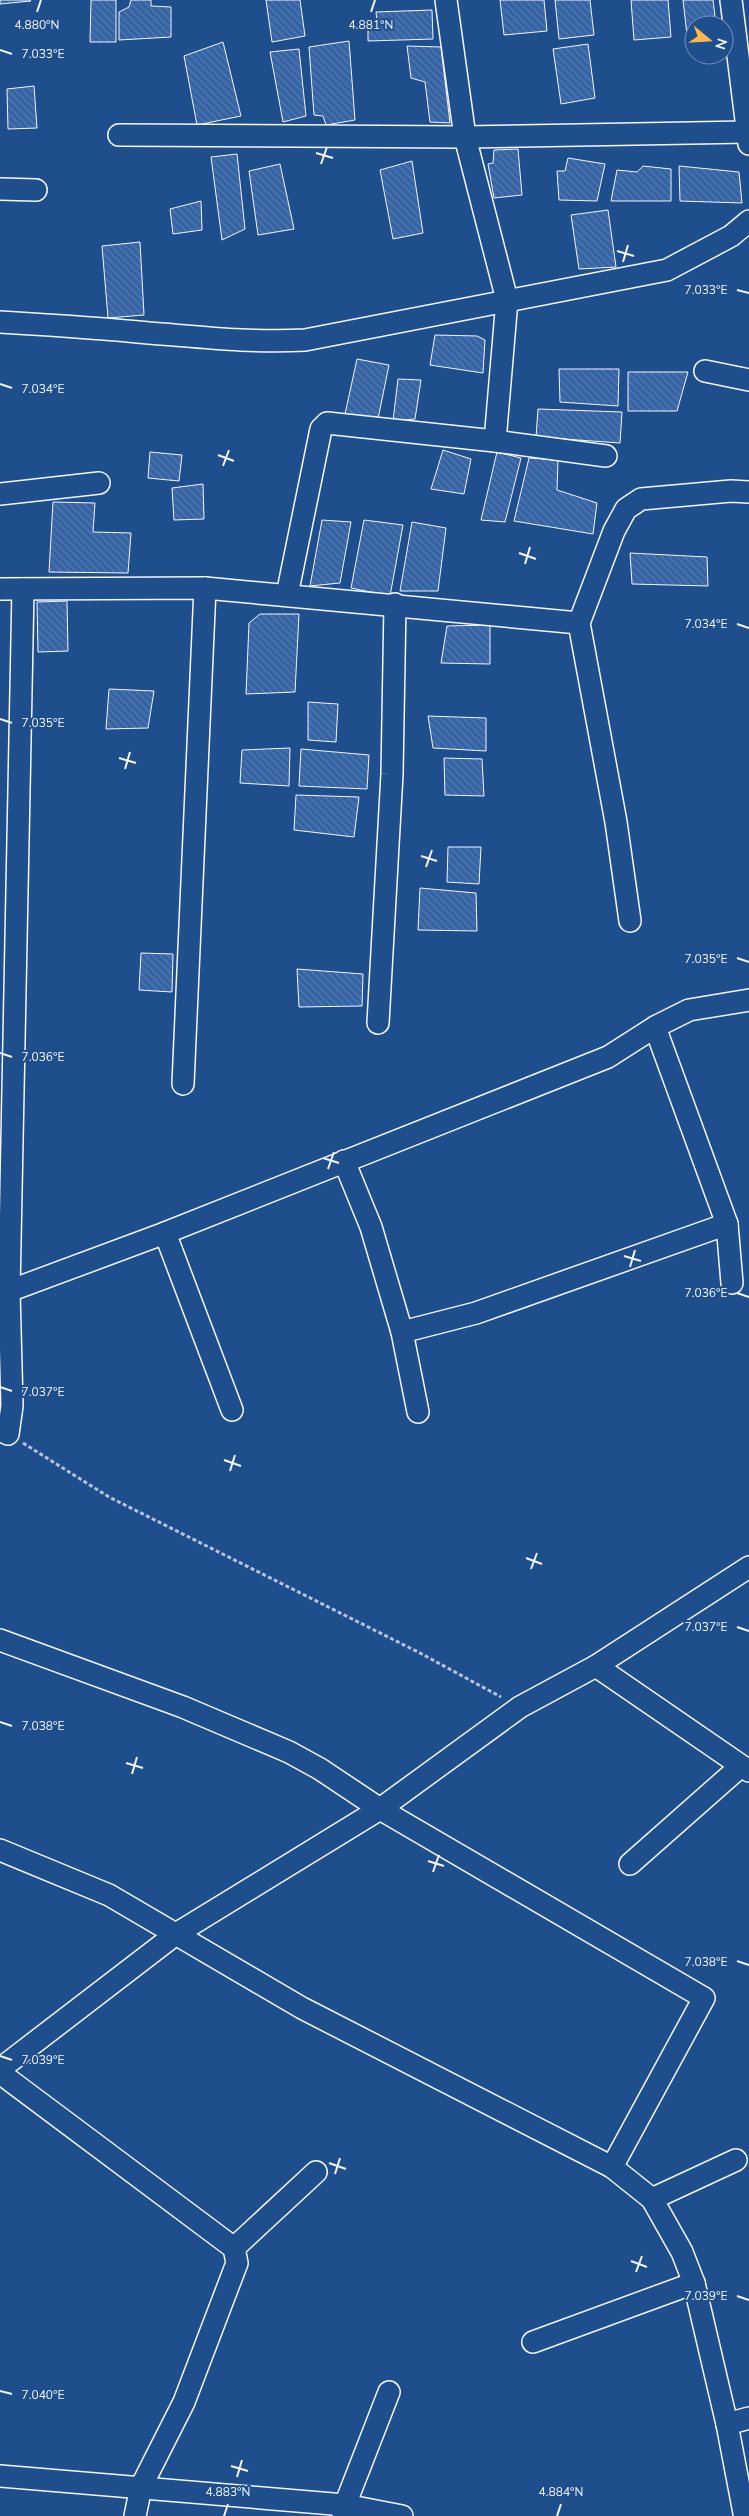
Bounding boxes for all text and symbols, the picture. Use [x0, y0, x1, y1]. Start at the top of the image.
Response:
north arrow [684, 15, 734, 65]
text: 4.880°N [15, 17, 59, 33]
text: 4.881°N [349, 17, 393, 33]
text: N [710, 36, 732, 52]
text: 7.033°E [22, 46, 64, 62]
text: 7.033°E [685, 282, 727, 298]
text: 7.034°E [22, 381, 64, 397]
text: 7.034°E [685, 616, 727, 632]
text: 7.035°E [22, 715, 64, 731]
text: 7.035°E [685, 951, 727, 967]
text: 7.036°E [22, 1049, 64, 1065]
text: 7.036°E [685, 1285, 727, 1301]
text: 7.037°E [22, 1384, 64, 1400]
text: 7.037°E [685, 1619, 727, 1635]
text: 7.038°E [22, 1718, 64, 1734]
text: 7.038°E [685, 1954, 727, 1970]
text: 7.039°E [22, 2052, 64, 2068]
text: 7.039°E [685, 2288, 727, 2304]
text: 7.040°E [22, 2387, 64, 2403]
text: 4.883°N [206, 2484, 250, 2500]
text: 4.884°N [539, 2484, 583, 2500]

